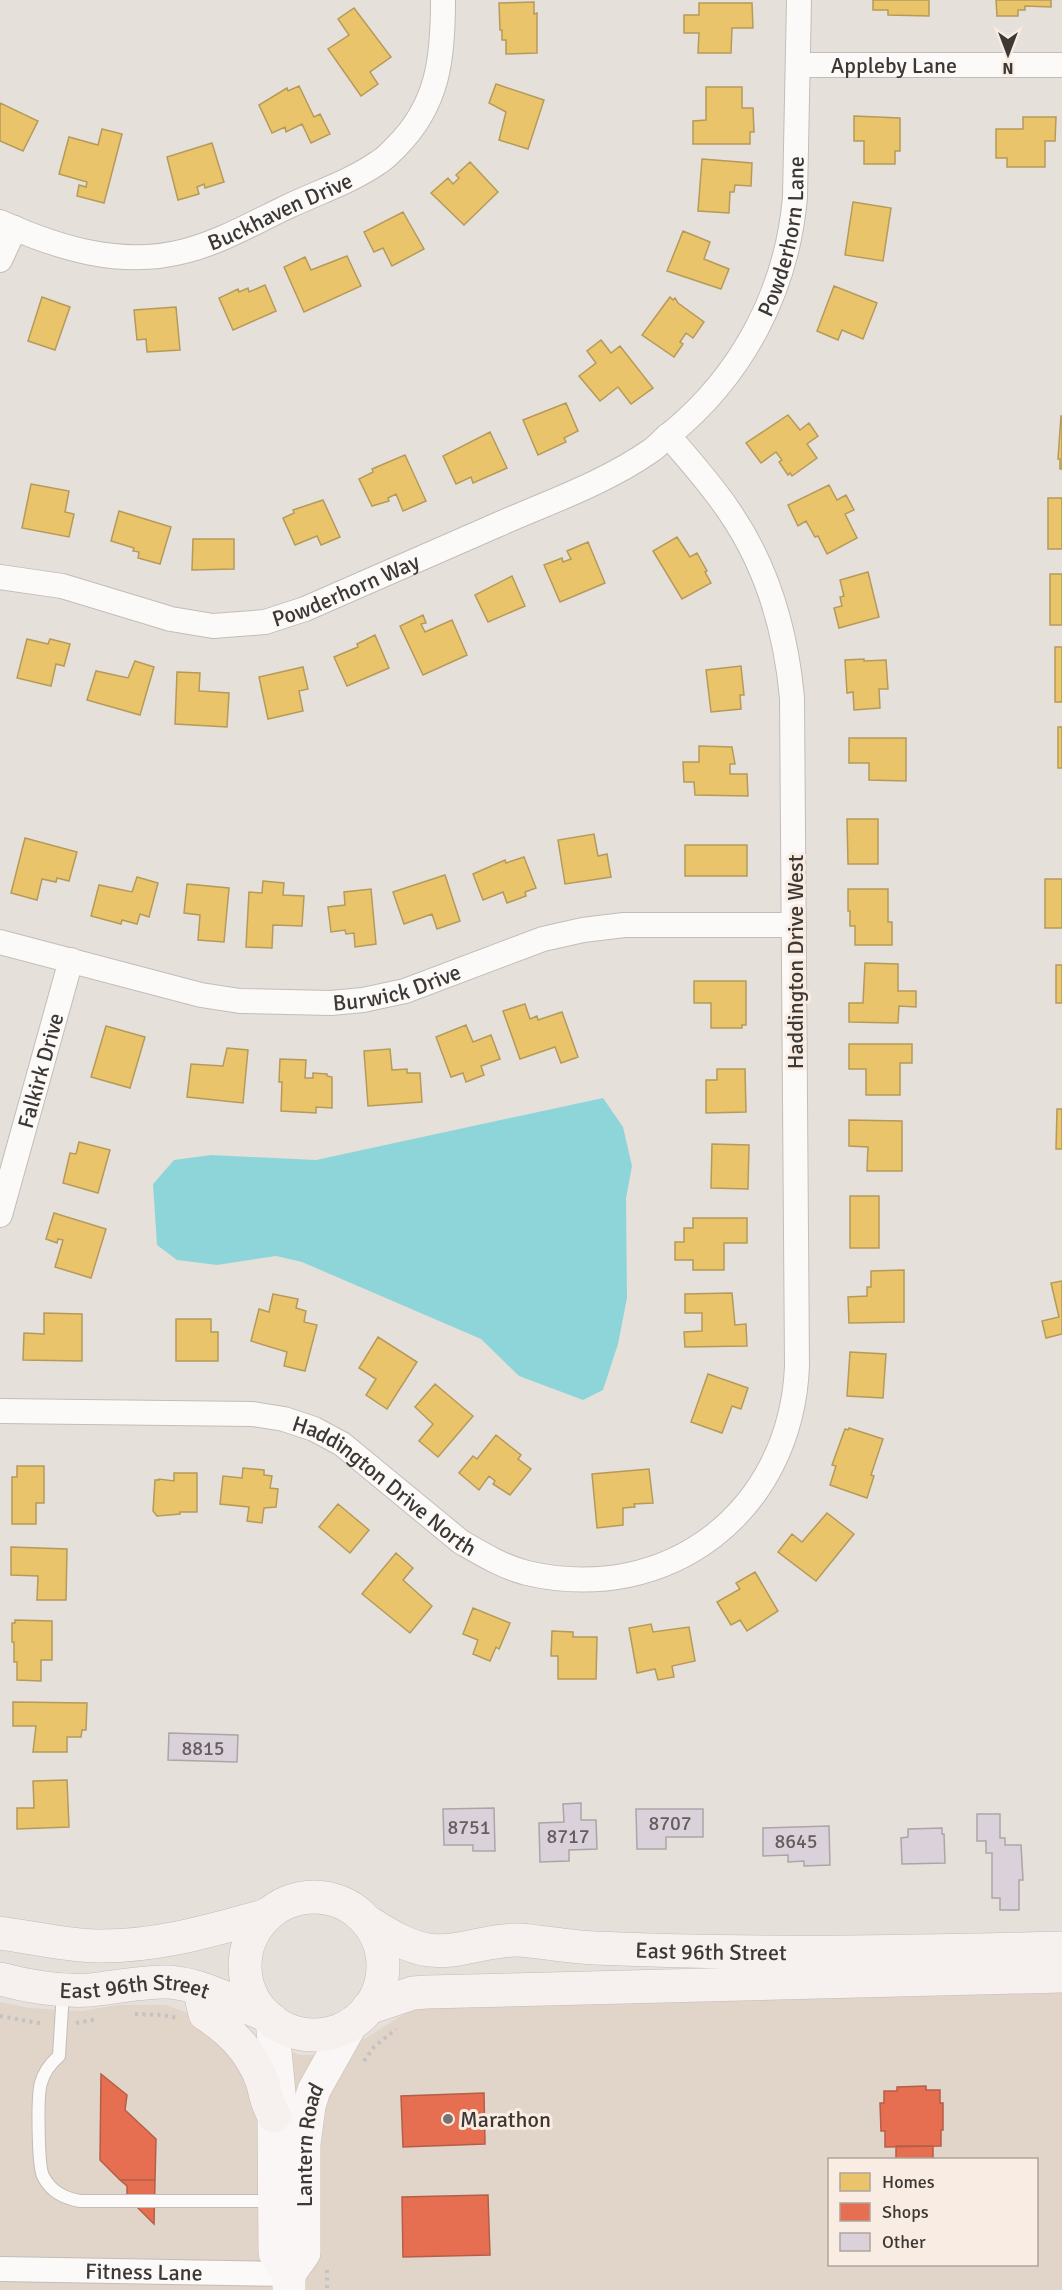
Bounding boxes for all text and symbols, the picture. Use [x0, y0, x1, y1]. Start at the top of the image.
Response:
north arrow [978, 24, 1038, 84]
street label: Appleby Lane [831, 52, 957, 79]
text: N [1002, 58, 1014, 78]
street label: Powderhorn Lane [752, 156, 810, 321]
street label: Buckhaven Drive [204, 167, 357, 257]
street label: Powderhorn Way [269, 547, 424, 633]
street label: Haddington Drive West [782, 854, 809, 1069]
street label: Burwick Drive [332, 958, 465, 1017]
street label: Falkirk Drive [12, 1010, 70, 1131]
street label: Haddington Drive North [289, 1410, 481, 1562]
house number: 8815 [181, 1736, 225, 1761]
house number: 8707 [648, 1811, 692, 1836]
house number: 8751 [447, 1815, 491, 1840]
house number: 8717 [546, 1824, 590, 1849]
house number: 8645 [774, 1829, 818, 1854]
street label: East 96th Street [635, 1937, 787, 1966]
street label: East 96th Street [59, 1969, 213, 2005]
street label: Lantern Road [291, 2078, 329, 2207]
place label: Marathon [460, 2106, 551, 2133]
marker: Marathon [441, 2112, 455, 2126]
legend [828, 2158, 1038, 2266]
text: Homes [882, 2171, 935, 2193]
text: Shops [882, 2201, 929, 2223]
text: Other [882, 2231, 926, 2253]
street label: Fitness Lane [85, 2257, 203, 2287]

